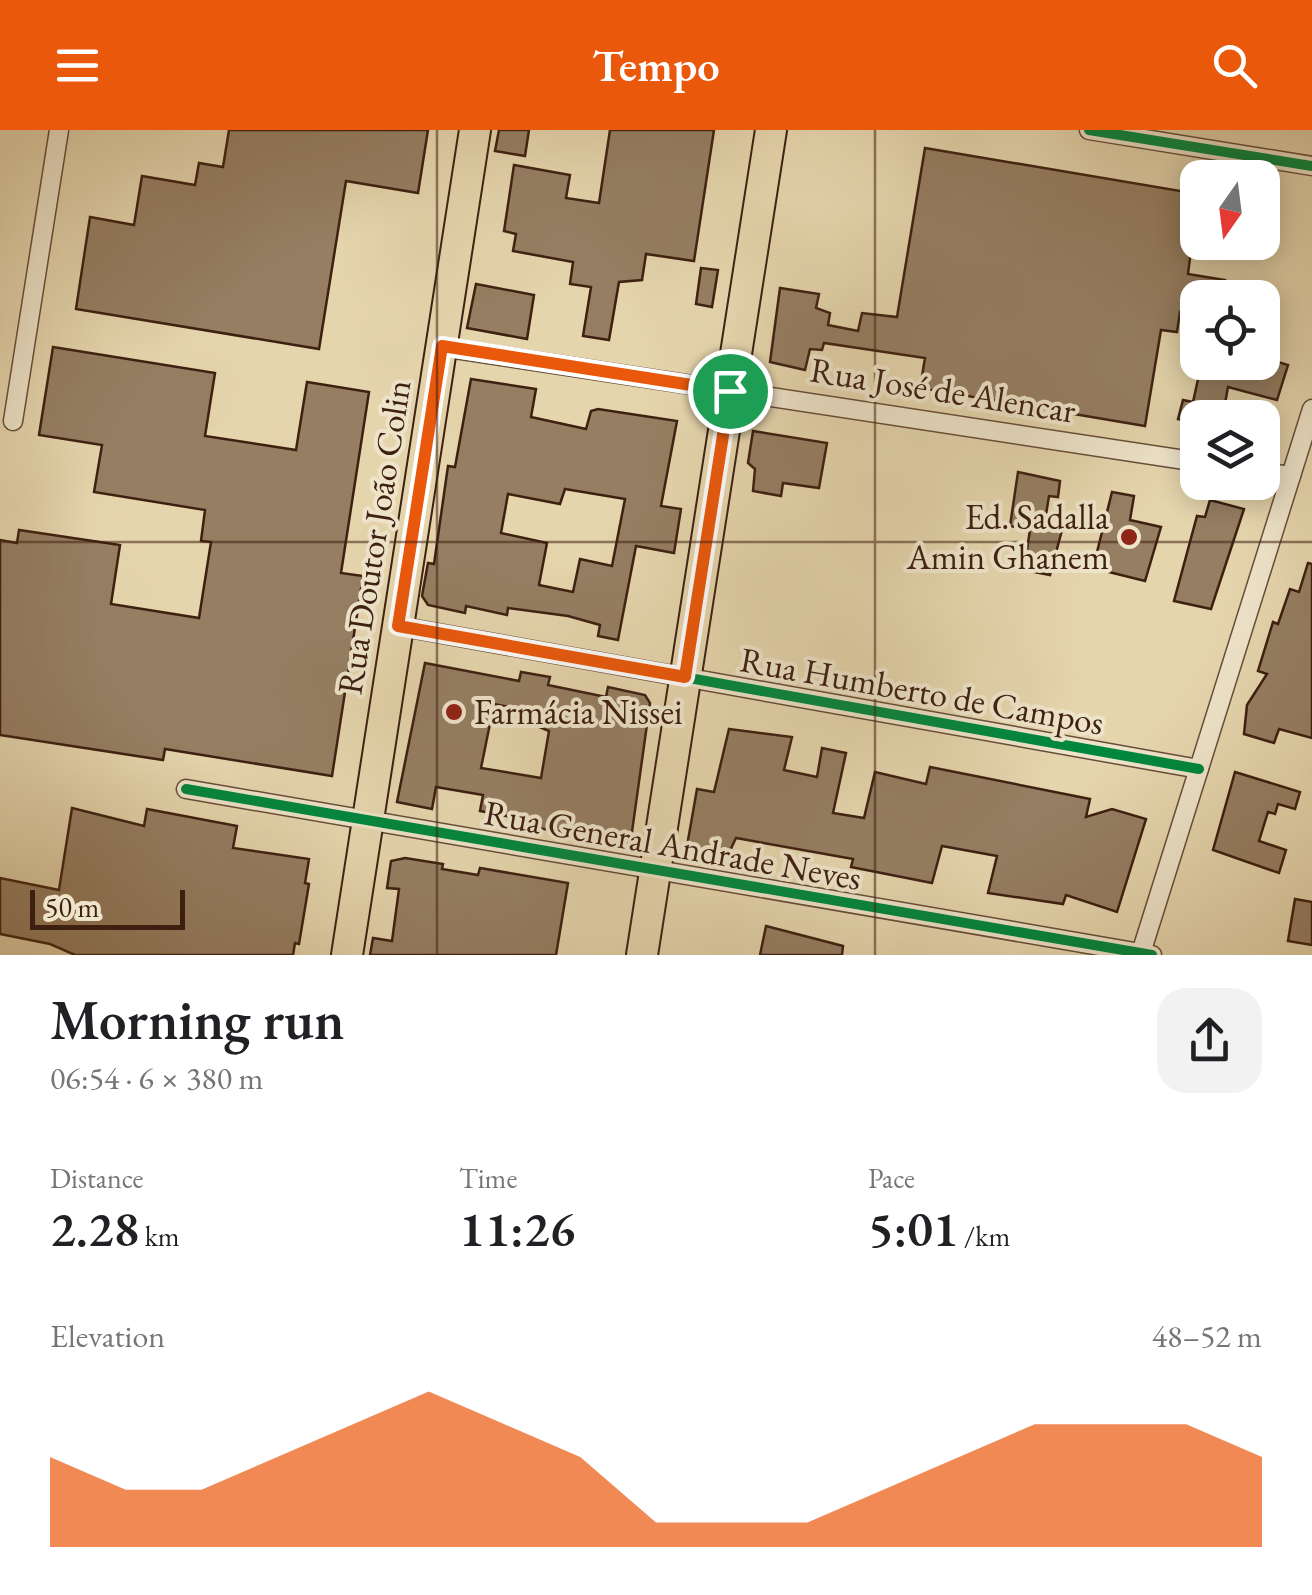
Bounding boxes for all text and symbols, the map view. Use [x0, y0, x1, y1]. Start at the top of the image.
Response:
text: Tempo [592, 36, 720, 94]
icon: menu [50, 38, 105, 93]
icon: search [1207, 38, 1262, 93]
north arrow [1180, 160, 1280, 260]
map controls [1180, 160, 1280, 500]
button: locate [1180, 280, 1280, 380]
street label: Rua José de Alencar [807, 346, 1079, 433]
pin [688, 349, 773, 434]
icon: arrive [703, 364, 758, 419]
street label: Rua Doutor João Colin [326, 377, 421, 697]
button: layers [1180, 400, 1280, 500]
place label: Ed. Sadalla Amin Ghanem [906, 494, 1109, 579]
marker: Ed. Sadalla Amin Ghanem [1118, 526, 1140, 548]
street label: Rua Humberto de Campos [737, 636, 1107, 745]
place label: Farmácia Nissei [474, 689, 683, 734]
marker: Farmácia Nissei [443, 701, 465, 723]
street label: Rua General Andrade Neves [481, 789, 865, 900]
scale bar [30, 885, 185, 930]
text: 50 m [45, 889, 99, 925]
text: Morning run [50, 984, 344, 1055]
button: share [1157, 988, 1262, 1093]
text: 06:54 · 6 × 380 m [50, 1057, 263, 1099]
text: Distance [50, 1160, 144, 1196]
text: Time [459, 1160, 517, 1196]
text: Pace [868, 1160, 915, 1196]
text: 2.28 [50, 1196, 139, 1261]
text: 11:26 [459, 1196, 575, 1261]
text: 5:01 [868, 1196, 959, 1261]
text: km [139, 1218, 180, 1254]
text: /km [959, 1218, 1010, 1254]
text: Elevation [50, 1315, 165, 1357]
text: 48–52 m [1152, 1315, 1262, 1357]

